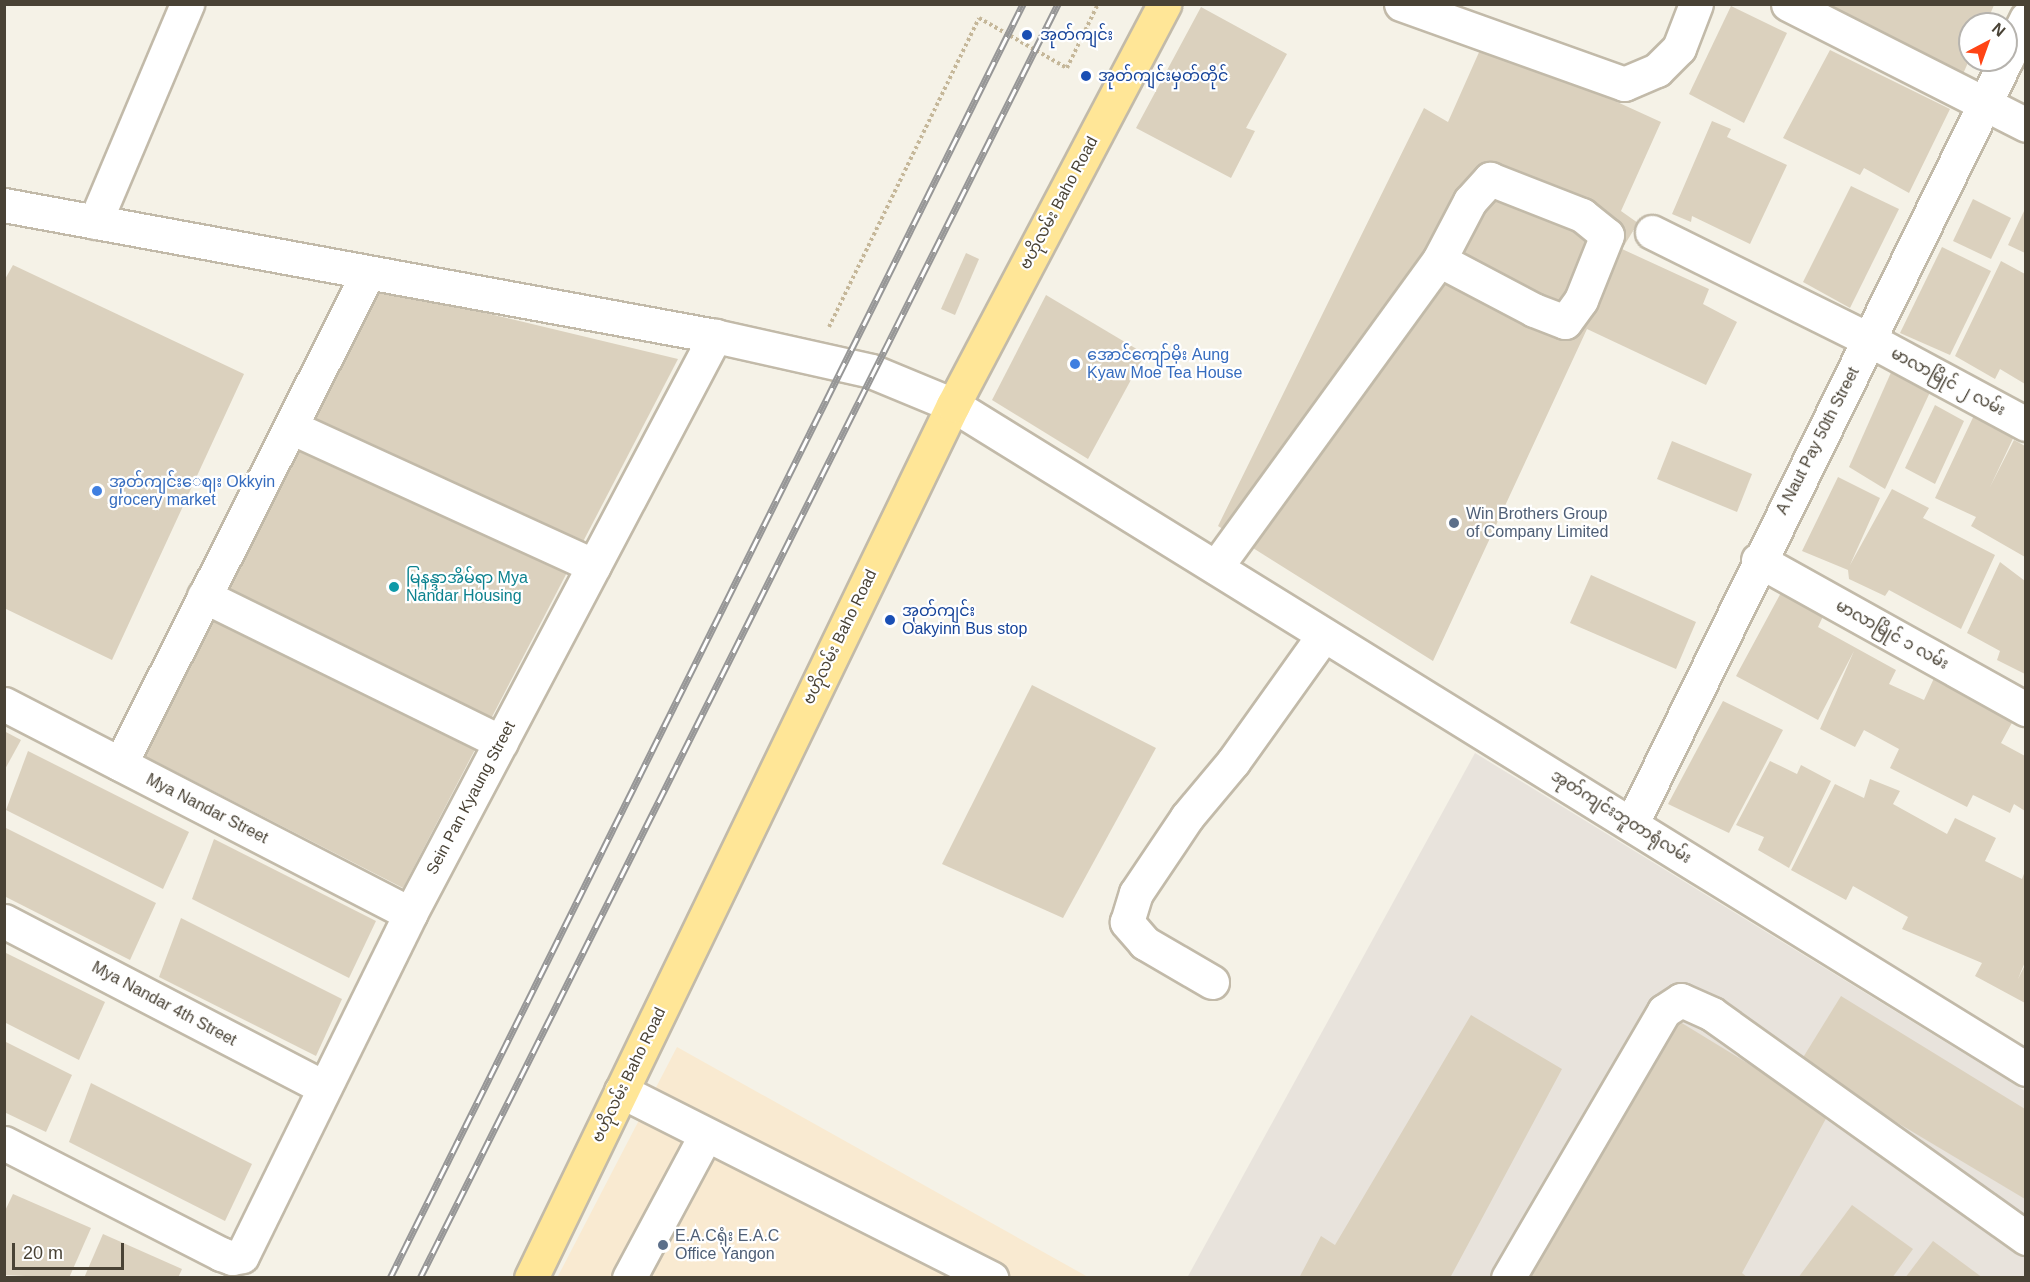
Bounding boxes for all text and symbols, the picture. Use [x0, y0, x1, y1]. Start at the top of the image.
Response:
north arrow [1958, 12, 2018, 72]
text: N [1989, 19, 2009, 40]
place label: အုတ်ကျင်း [1040, 25, 1113, 45]
marker: အုတ်ကျင်း [1018, 26, 1036, 44]
place label: အုတ်ကျင်းမှတ်တိုင် [1098, 66, 1228, 86]
marker: အုတ်ကျင်းမှတ်တိုင် [1079, 69, 1093, 83]
street label: ဗဟိုလမ်း Baho Road [1016, 133, 1102, 273]
street label: မာလာမြိုင် ၂ လမ်း [1888, 344, 2008, 420]
place label: အောင်ကျော်မိုး Aung Kyaw Moe Tea House [1087, 345, 1243, 383]
marker: အောင်ကျော်မိုး Aung Kyaw Moe Tea House [1068, 357, 1082, 371]
street label: A Naut Pay 50th Street [1772, 364, 1864, 518]
place label: အုတ်ကျင်းေစျး Okkyin grocery market [109, 472, 275, 510]
marker: အုတ်ကျင်းေစျး Okkyin grocery market [90, 484, 104, 498]
place label: Win Brothers Group of Company Limited [1466, 504, 1608, 542]
marker: Win Brothers Group of Company Limited [1447, 516, 1461, 530]
street label: ဗဟိုလမ်း Baho Road [799, 566, 881, 708]
place label: မြနန္ဒာအိမ်ရာ Mya Nandar Housing [406, 568, 528, 606]
marker: မြနန္ဒာအိမ်ရာ Mya Nandar Housing [387, 580, 401, 594]
street label: မာလာမြိုင် ၁ လမ်း [1832, 596, 1952, 674]
place label: အုတ်ကျင်း Oakyinn Bus stop [902, 601, 1027, 639]
marker: အုတ်ကျင်း Oakyinn Bus stop [883, 613, 897, 627]
street label: Sein Pan Kyaung Street [422, 718, 520, 878]
street label: အုတ်ကျင်းဘူတာရုံလမ်း [1547, 766, 1695, 868]
street label: Mya Nandar Street [143, 770, 271, 848]
street label: Mya Nandar 4th Street [88, 958, 240, 1050]
street label: ဗဟိုလမ်း Baho Road [588, 1004, 670, 1146]
place label: E.A.Cရုံး E.A.C Office Yangon [675, 1226, 779, 1264]
scale bar [15, 1231, 128, 1269]
marker: E.A.Cရုံး E.A.C Office Yangon [656, 1238, 670, 1252]
text: 20 m [23, 1243, 63, 1263]

